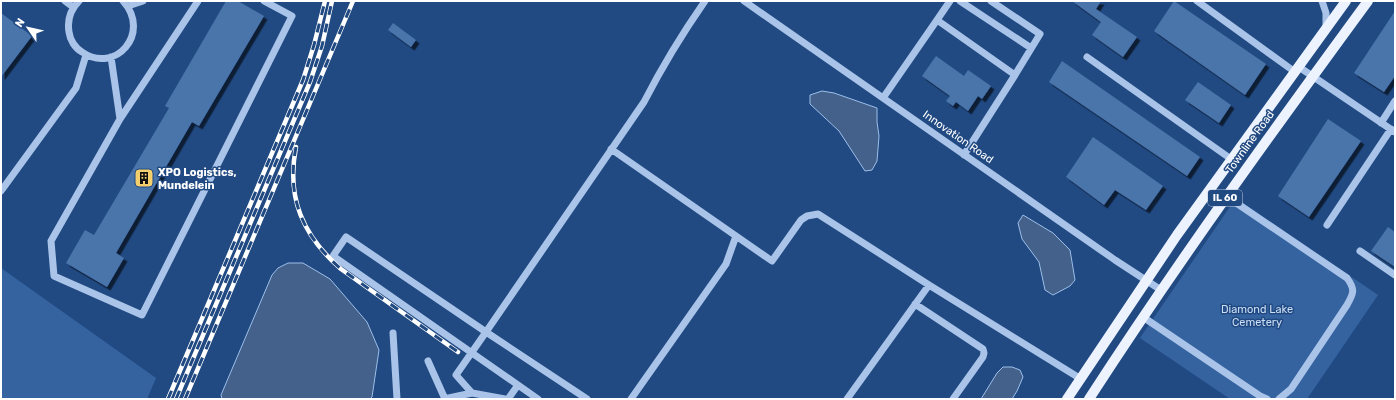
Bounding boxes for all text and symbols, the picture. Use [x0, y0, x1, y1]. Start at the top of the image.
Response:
north arrow [8, 8, 48, 48]
text: N [13, 16, 28, 30]
street label: Innovation Road [920, 108, 996, 166]
street label: Townline Road [1223, 108, 1277, 176]
place label: XPO Logistics, Mundelein [158, 166, 237, 192]
building icon: XPO Logistics, Mundelein [133, 167, 155, 189]
road number: IL 60 [1208, 190, 1242, 206]
park label: Diamond Lake Cemetery [1221, 303, 1293, 329]

